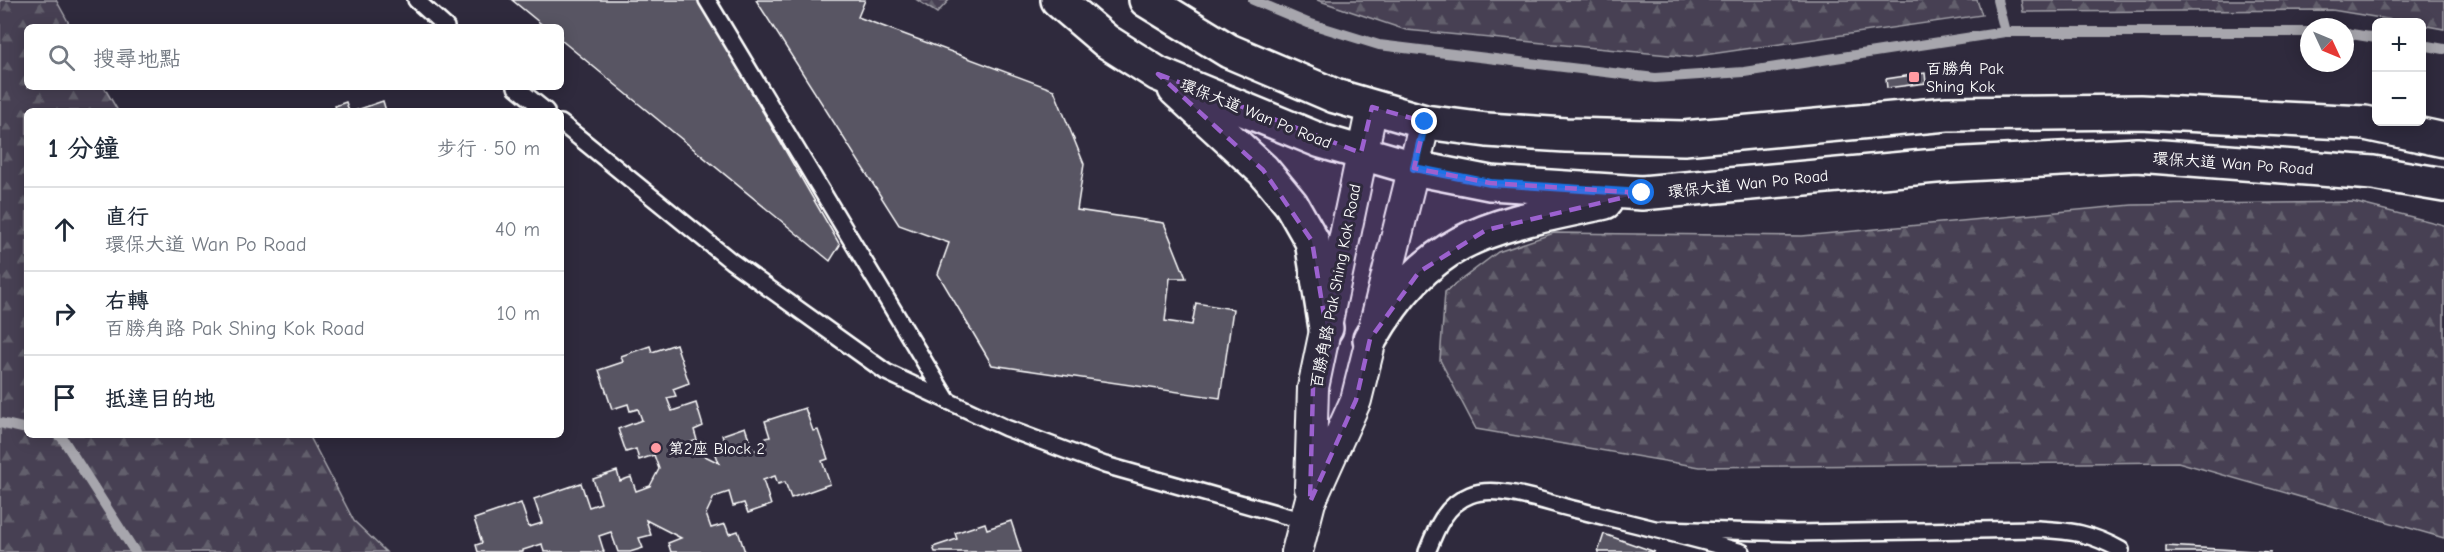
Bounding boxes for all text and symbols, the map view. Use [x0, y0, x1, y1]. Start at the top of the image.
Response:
north arrow [2300, 18, 2354, 72]
map controls [2372, 18, 2426, 126]
button: + [2372, 18, 2426, 72]
search box [24, 24, 564, 90]
icon: search [45, 41, 78, 74]
text: 搜尋地點 [93, 46, 181, 72]
place label: 百勝角 Pak Shing Kok [1926, 60, 2004, 96]
marker: 百勝角 Pak Shing Kok [1907, 70, 1921, 84]
button: − [2372, 72, 2426, 126]
street label: 環保大道 Wan Po Road [1178, 75, 1334, 152]
route end [1411, 108, 1437, 134]
text: 1 分鐘 [48, 134, 119, 164]
text: 步行 · 50 m [437, 137, 540, 160]
street label: 環保大道 Wan Po Road [2152, 149, 2314, 179]
street label: 環保大道 Wan Po Road [1667, 167, 1829, 201]
route start [1628, 179, 1654, 205]
street label: 百勝角路 Pak Shing Kok Road [1307, 183, 1365, 390]
text: 直行 [105, 204, 149, 230]
icon: ahead [48, 213, 81, 246]
text: 40 m [495, 218, 540, 241]
text: 環保大道 Wan Po Road [105, 233, 307, 256]
text: 右轉 [105, 288, 149, 314]
icon: right [48, 297, 81, 330]
text: 10 m [497, 302, 540, 325]
text: 百勝角路 Pak Shing Kok Road [105, 317, 365, 340]
icon: arrive [48, 381, 81, 414]
text: 抵達目的地 [105, 386, 215, 412]
place label: 第2座 Block 2 [668, 440, 765, 458]
marker: 第2座 Block 2 [649, 441, 663, 455]

